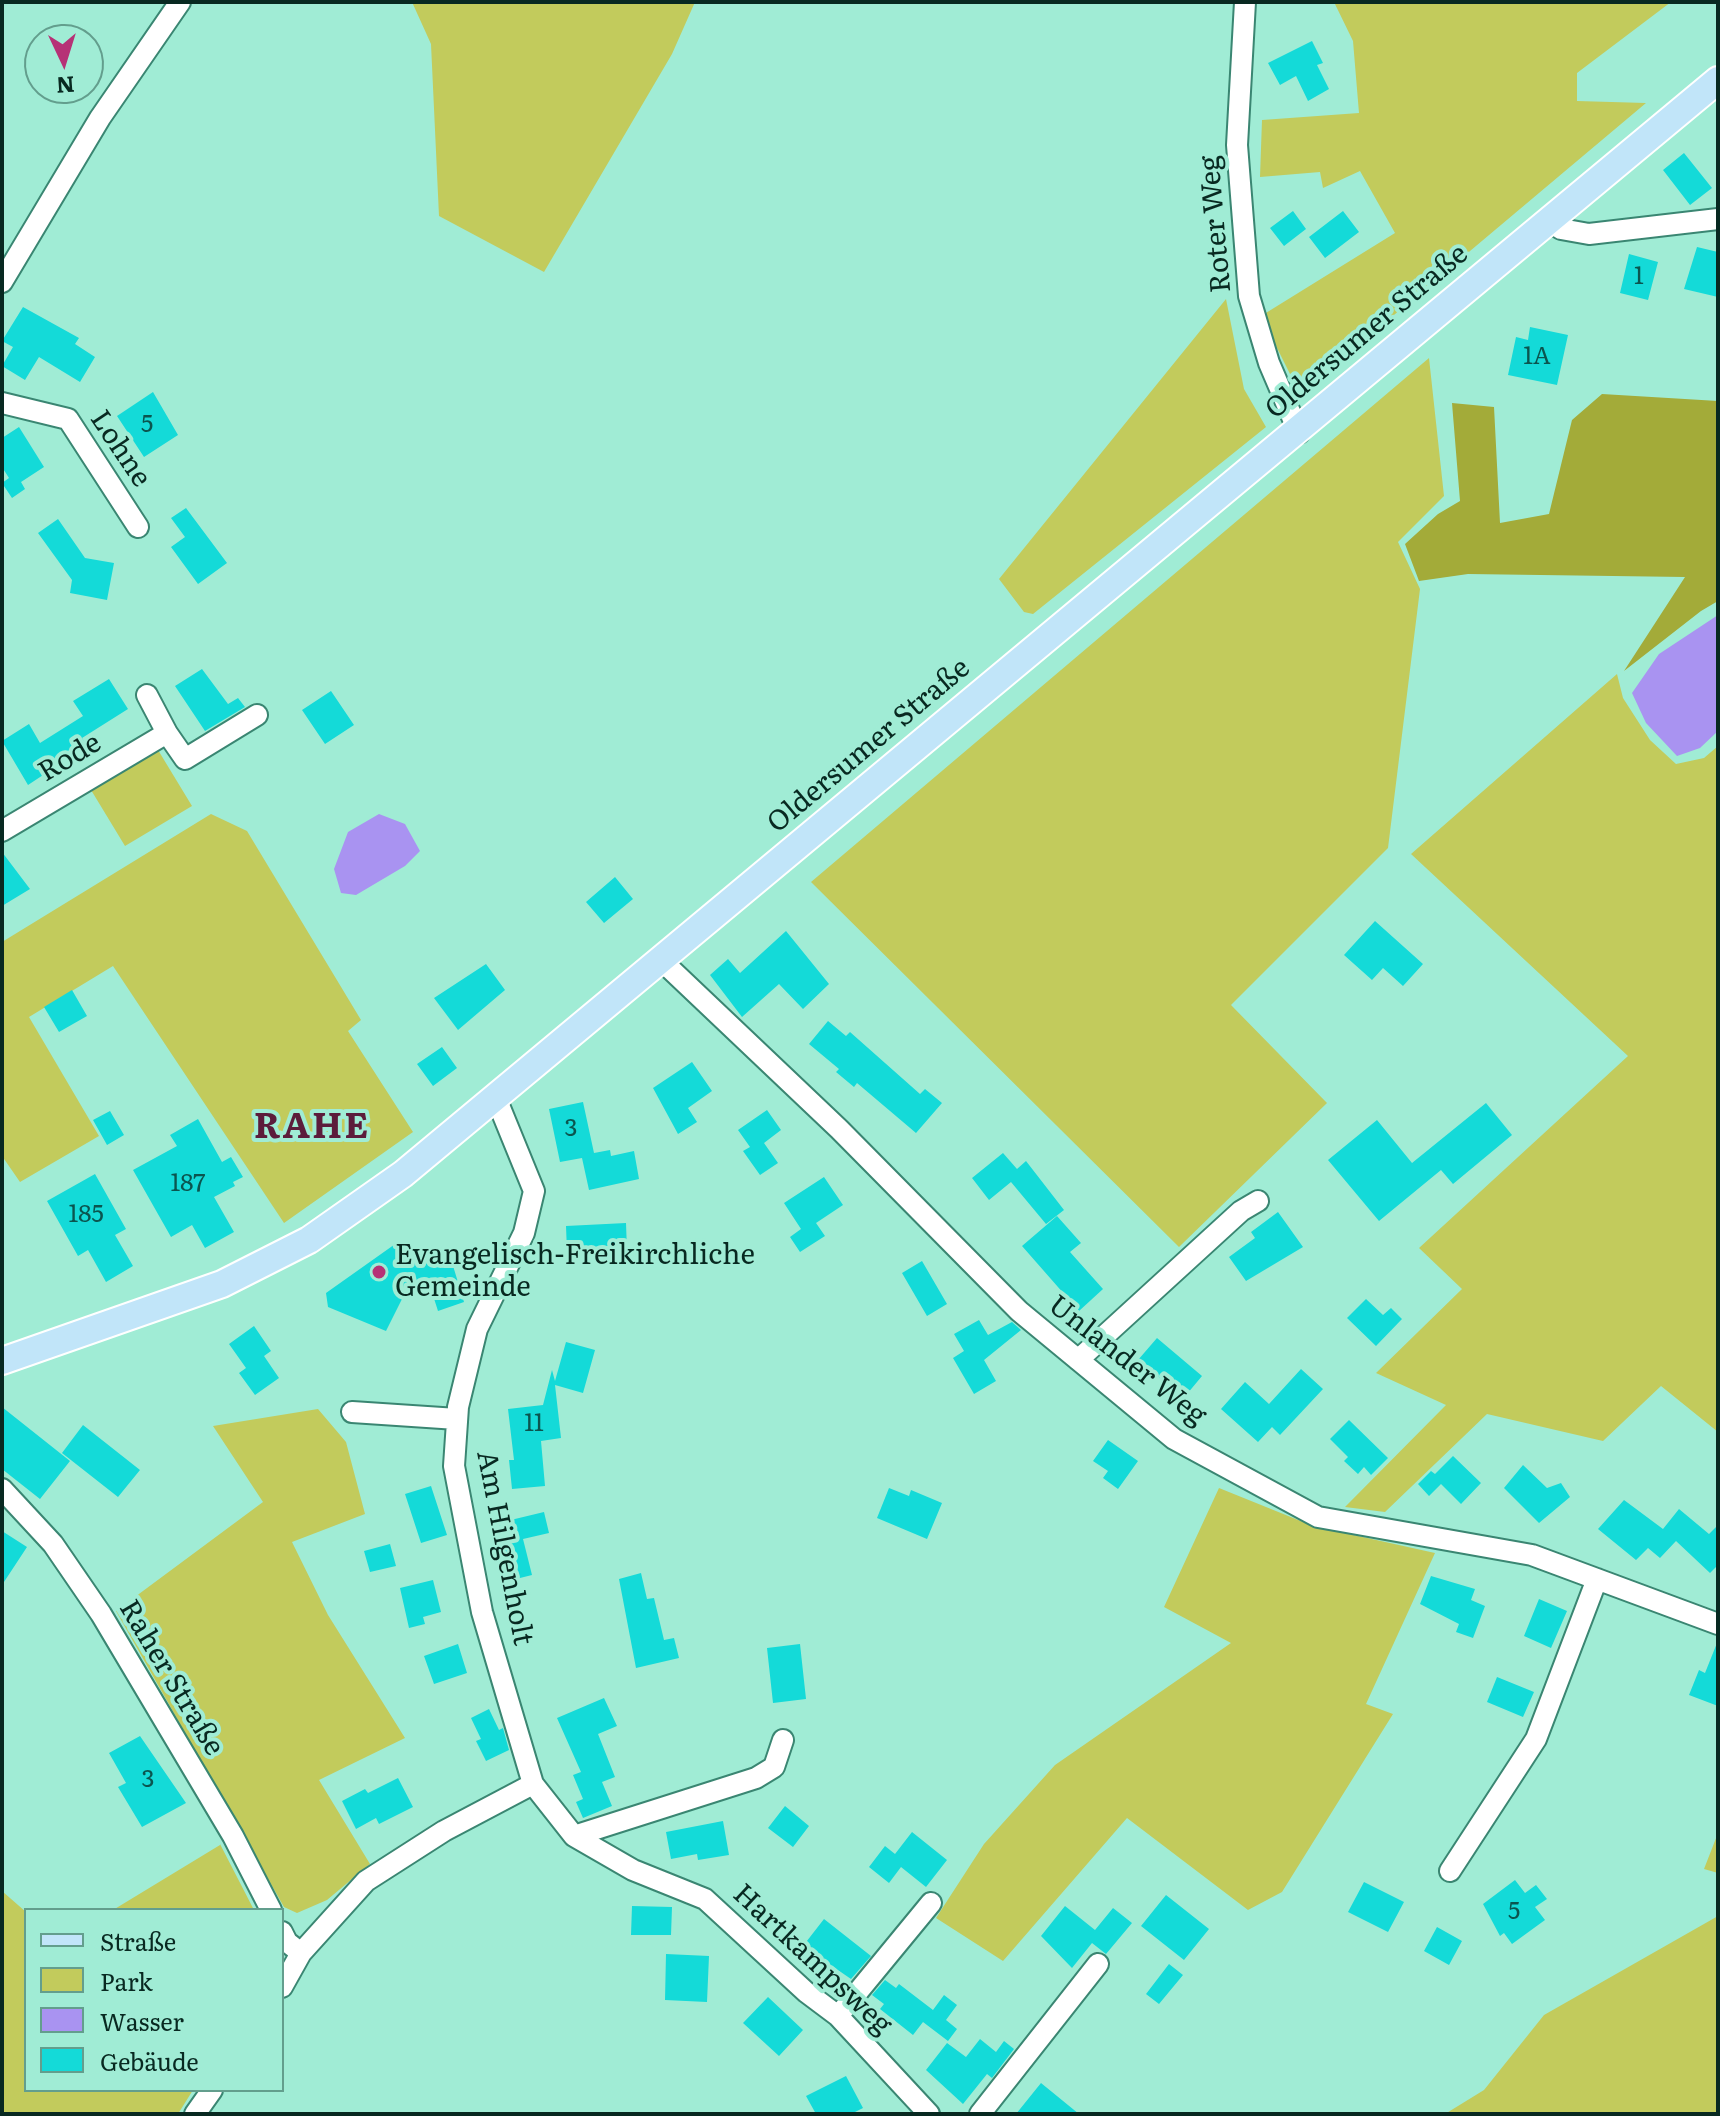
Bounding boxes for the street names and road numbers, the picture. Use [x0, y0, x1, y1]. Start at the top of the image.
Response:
street label: Roter Weg [1193, 154, 1239, 294]
street label: Oldersumer Straße [1259, 238, 1475, 426]
street label: Lohne [82, 404, 158, 494]
street label: Oldersumer Straße [761, 652, 977, 840]
street label: Rode [33, 726, 107, 790]
street label: Unlander Weg [1041, 1289, 1213, 1433]
street label: Am Hilgenholt [469, 1448, 539, 1648]
street label: Raher Straße [111, 1594, 231, 1762]
street label: Hartkampsweg [726, 1878, 898, 2042]

